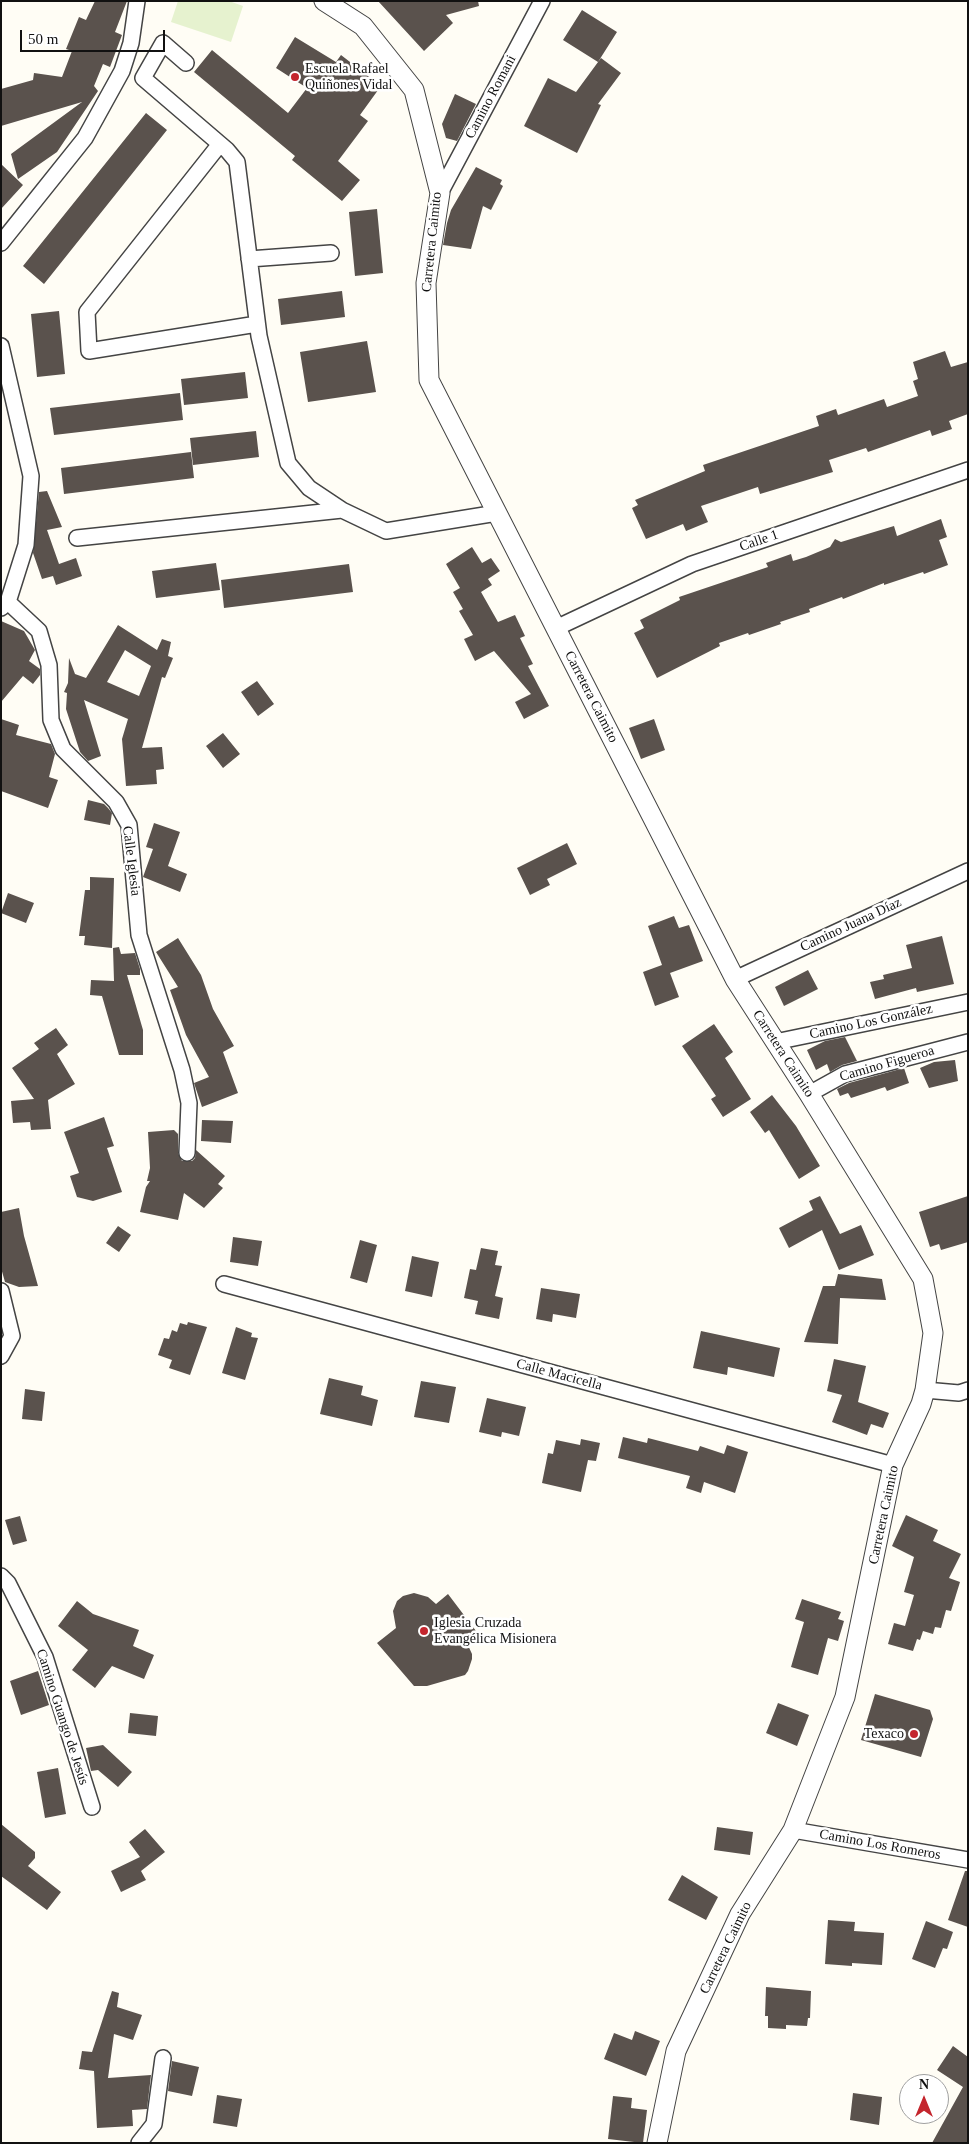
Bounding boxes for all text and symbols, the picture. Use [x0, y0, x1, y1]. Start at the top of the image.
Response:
scale bar [22, 20, 168, 52]
text: 50 m [28, 31, 58, 47]
street label: Camino Romani [462, 52, 520, 142]
place label: Escuela Rafael Quiñones Vidal [305, 61, 392, 94]
marker: Escuela Rafael Quiñones Vidal [289, 71, 301, 83]
street label: Carretera Caimito [418, 191, 446, 293]
street label: Calle 1 [737, 527, 781, 555]
street label: Carretera Caimito [561, 648, 621, 746]
street label: Calle Iglesia [118, 825, 144, 897]
street label: Camino Juana Díaz [798, 894, 904, 956]
street label: Camino Los González [808, 1001, 934, 1043]
street label: Carretera Caimito [749, 1007, 817, 1101]
street label: Camino Figueroa [838, 1042, 936, 1086]
street label: Calle Macicella [514, 1355, 604, 1395]
street label: Carretera Caimito [865, 1464, 903, 1566]
place label: Iglesia Cruzada Evangélica Misionera [434, 1615, 556, 1648]
marker: Iglesia Cruzada Evangélica Misionera [418, 1625, 430, 1637]
street label: Camino Guango de Jesús [32, 1647, 92, 1787]
place label: Texaco [864, 1726, 904, 1742]
marker: Texaco [908, 1728, 920, 1740]
street label: Camino Los Romeros [818, 1826, 942, 1864]
street label: Carretera Caimito [696, 1899, 756, 1997]
north arrow [899, 2074, 949, 2124]
text: N [919, 2077, 929, 2092]

